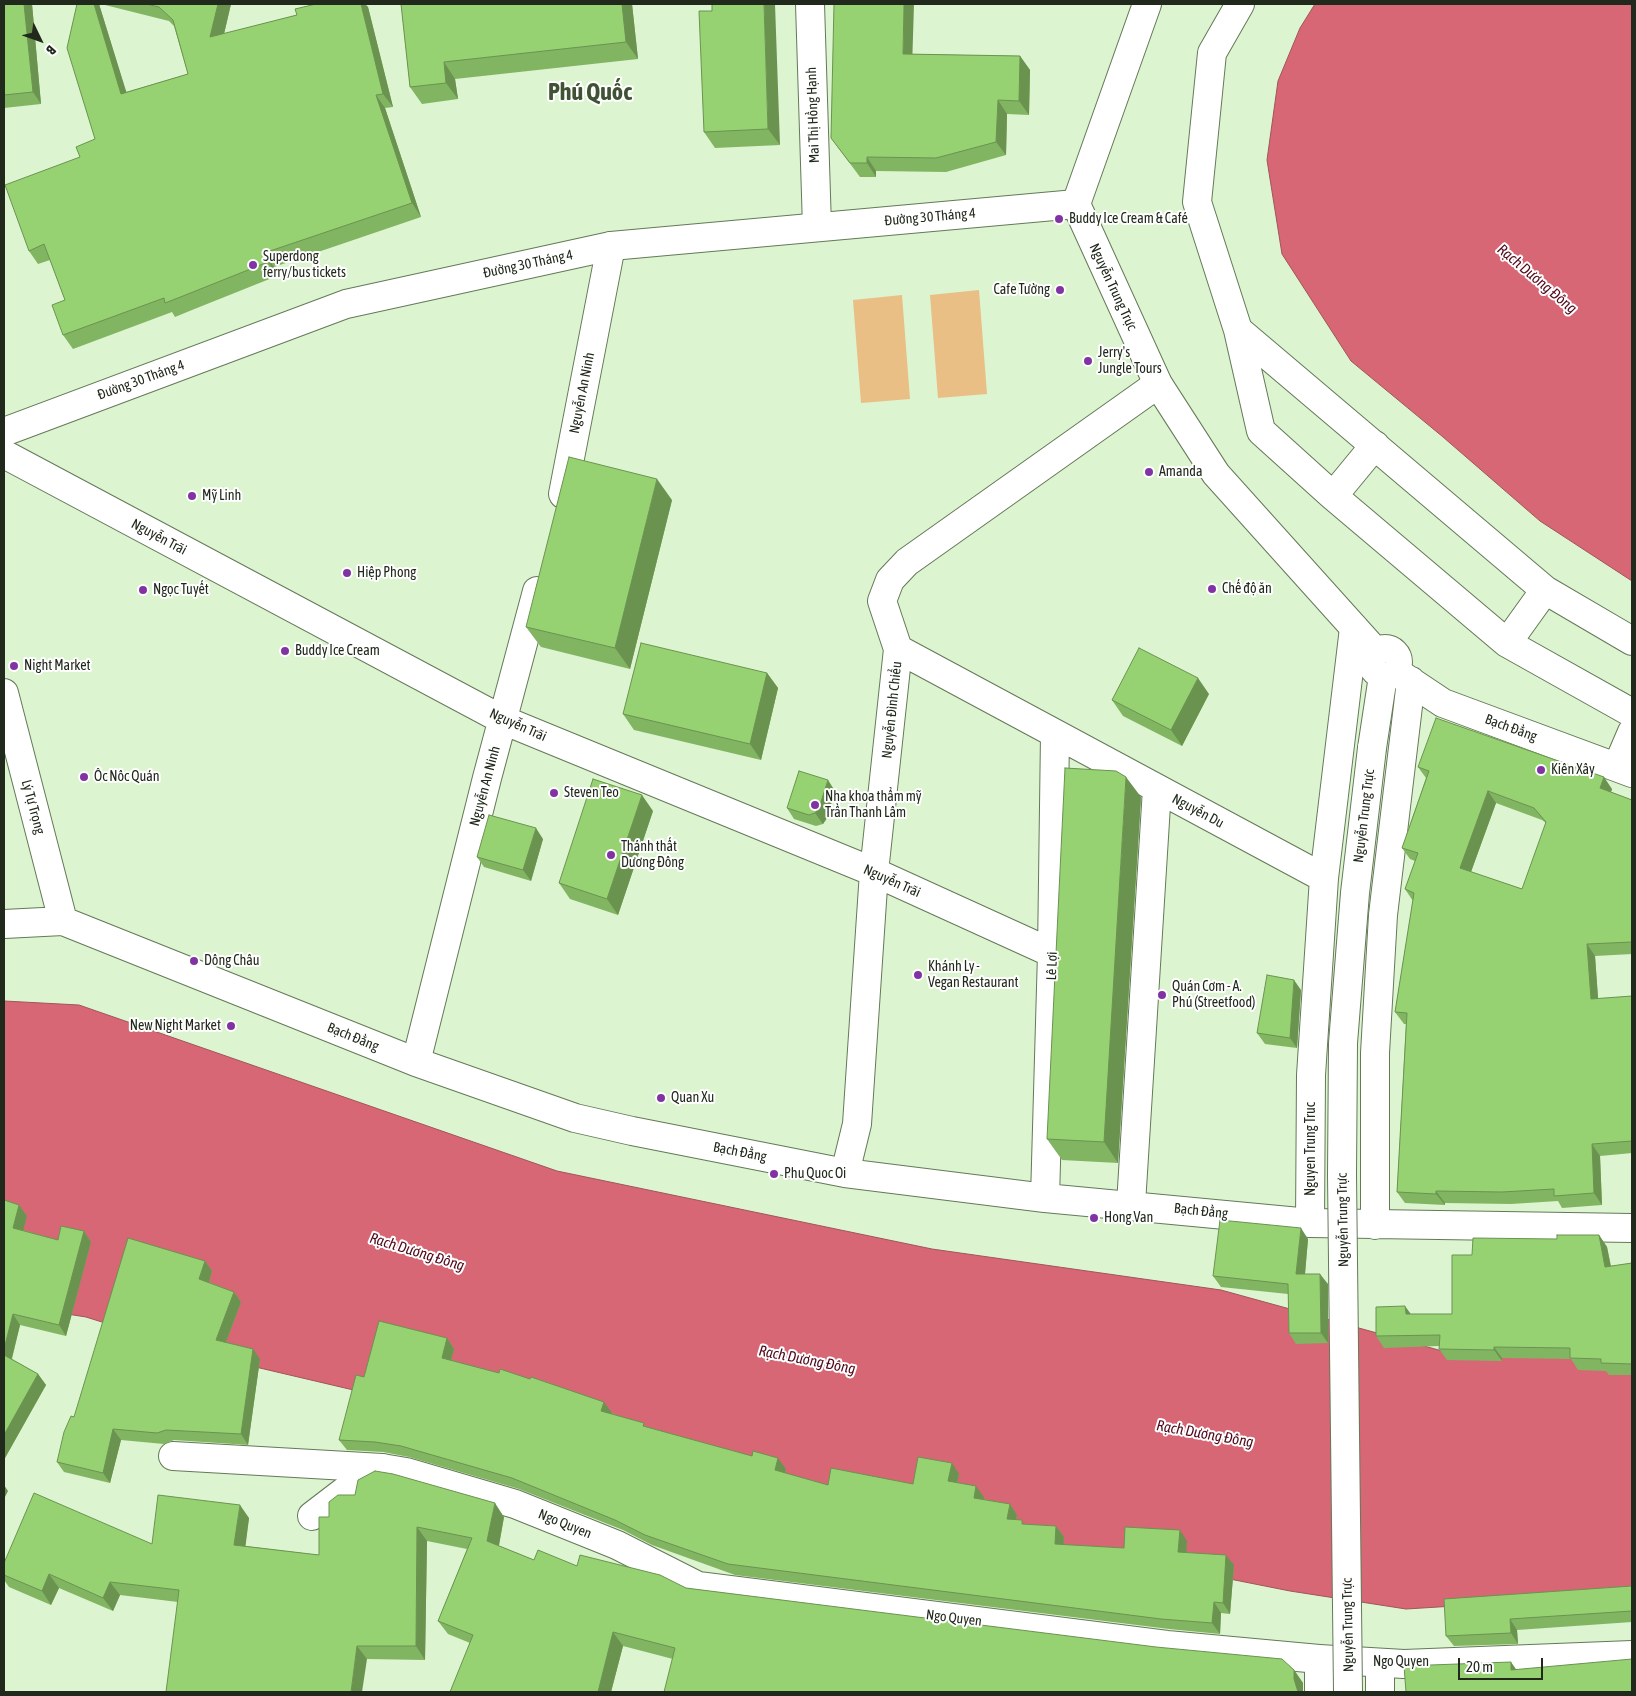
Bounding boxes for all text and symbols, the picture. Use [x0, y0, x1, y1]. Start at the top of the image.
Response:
north arrow [15, 15, 65, 65]
text: B [43, 42, 59, 58]
street label: Mai Thị Hồng Hạnh [803, 66, 823, 164]
district label: Phú Quốc [548, 78, 632, 106]
street label: Đường 30 Tháng 4 [884, 205, 976, 229]
place label: Buddy Ice Cream & Café [1069, 211, 1188, 227]
marker: Buddy Ice Cream & Café [1053, 213, 1065, 225]
street label: Nguyễn Trung Trực [1086, 241, 1140, 333]
water label: Rạch Dương Đông [1494, 241, 1580, 317]
street label: Đường 30 Tháng 4 [482, 246, 574, 282]
place label: Superdong ferry/bus tickets [263, 249, 346, 282]
marker: Superdong ferry/bus tickets [247, 259, 259, 271]
place label: Cafe Tường [993, 282, 1050, 298]
marker: Cafe Tường [1054, 284, 1066, 296]
place label: Jerry's Jungle Tours [1098, 345, 1162, 378]
street label: Nguyễn An Ninh [566, 351, 598, 435]
marker: Jerry's Jungle Tours [1082, 355, 1094, 367]
street label: Đường 30 Tháng 4 [95, 356, 187, 404]
place label: Amanda [1159, 464, 1202, 480]
marker: Amanda [1143, 466, 1155, 478]
place label: Mỹ Linh [202, 488, 241, 504]
marker: Mỹ Linh [186, 490, 198, 502]
street label: Nguyễn Trãi [128, 515, 190, 559]
place label: Hiệp Phong [357, 565, 416, 581]
marker: Hiệp Phong [341, 567, 353, 579]
place label: Chế độ ăn [1222, 581, 1272, 597]
place label: Ngọc Tuyết [153, 582, 209, 598]
marker: Chế độ ăn [1206, 583, 1218, 595]
marker: Ngọc Tuyết [137, 584, 149, 596]
place label: Buddy Ice Cream [295, 643, 380, 659]
marker: Buddy Ice Cream [279, 645, 291, 657]
place label: Night Market [24, 658, 91, 674]
marker: Night Market [8, 660, 20, 672]
street label: Nguyễn Đình Chiểu [879, 661, 905, 759]
street label: Nguyễn Trãi [487, 705, 549, 745]
street label: Bạch Đằng [1483, 711, 1539, 745]
street label: Nguyễn An Ninh [466, 744, 504, 828]
place label: Kiên Xây [1551, 762, 1595, 778]
marker: Kiên Xây [1535, 764, 1547, 776]
street label: Nguyễn Trung Trực [1350, 768, 1378, 864]
place label: Ôc Nôc Quán [94, 769, 159, 785]
marker: Ôc Nôc Quán [78, 771, 90, 783]
street label: Lý Tự Trọng [18, 778, 48, 836]
place label: Steven Teo [564, 785, 619, 801]
marker: Steven Teo [548, 787, 560, 799]
place label: Nha khoa thẩm mỹ Trần Thanh Lâm [825, 789, 922, 822]
street label: Nguyễn Du [1169, 790, 1227, 832]
marker: Nha khoa thẩm mỹ Trần Thanh Lâm [809, 799, 821, 811]
place label: Thánh thất Dương Đông [621, 839, 684, 872]
marker: Thánh thất Dương Đông [605, 849, 617, 861]
street label: Nguyễn Trãi [861, 861, 923, 901]
street label: Lê Lợi [1043, 951, 1061, 981]
place label: Dông Châu [204, 953, 260, 969]
marker: Dông Châu [188, 955, 200, 967]
place label: Khánh Ly - Vegan Restaurant [928, 959, 1019, 992]
marker: Khánh Ly - Vegan Restaurant [912, 969, 924, 981]
place label: Quán Cơm - A. Phú (Streetfood) [1172, 979, 1255, 1012]
marker: Quán Cơm - A. Phú (Streetfood) [1156, 989, 1168, 1001]
place label: New Night Market [130, 1018, 221, 1034]
street label: Bạch Đằng [325, 1019, 381, 1055]
marker: New Night Market [225, 1020, 237, 1032]
place label: Quan Xu [671, 1090, 714, 1106]
marker: Quan Xu [655, 1092, 667, 1104]
street label: Nguyen Trung Truc [1303, 1102, 1319, 1196]
street label: Bạch Đằng [712, 1139, 768, 1165]
place label: Phu Quoc Oi [784, 1166, 846, 1182]
marker: Phu Quoc Oi [768, 1168, 780, 1180]
street label: Nguyễn Trung Trực [1334, 1173, 1352, 1267]
street label: Bạch Đằng [1173, 1200, 1229, 1222]
place label: Hong Van [1104, 1210, 1153, 1226]
marker: Hong Van [1088, 1212, 1100, 1224]
water label: Rạch Dương Đông [367, 1229, 467, 1275]
water label: Rạch Dương Đông [757, 1342, 857, 1378]
water label: Rạch Dương Đông [1155, 1417, 1255, 1451]
street label: Ngo Quyen [536, 1506, 594, 1542]
street label: Nguyễn Trung Trực [1339, 1578, 1357, 1672]
street label: Ngo Quyen [925, 1606, 983, 1630]
scale bar [1461, 1648, 1546, 1680]
street label: Ngo Quyen [1373, 1654, 1429, 1670]
text: 20 m [1466, 1658, 1493, 1675]

